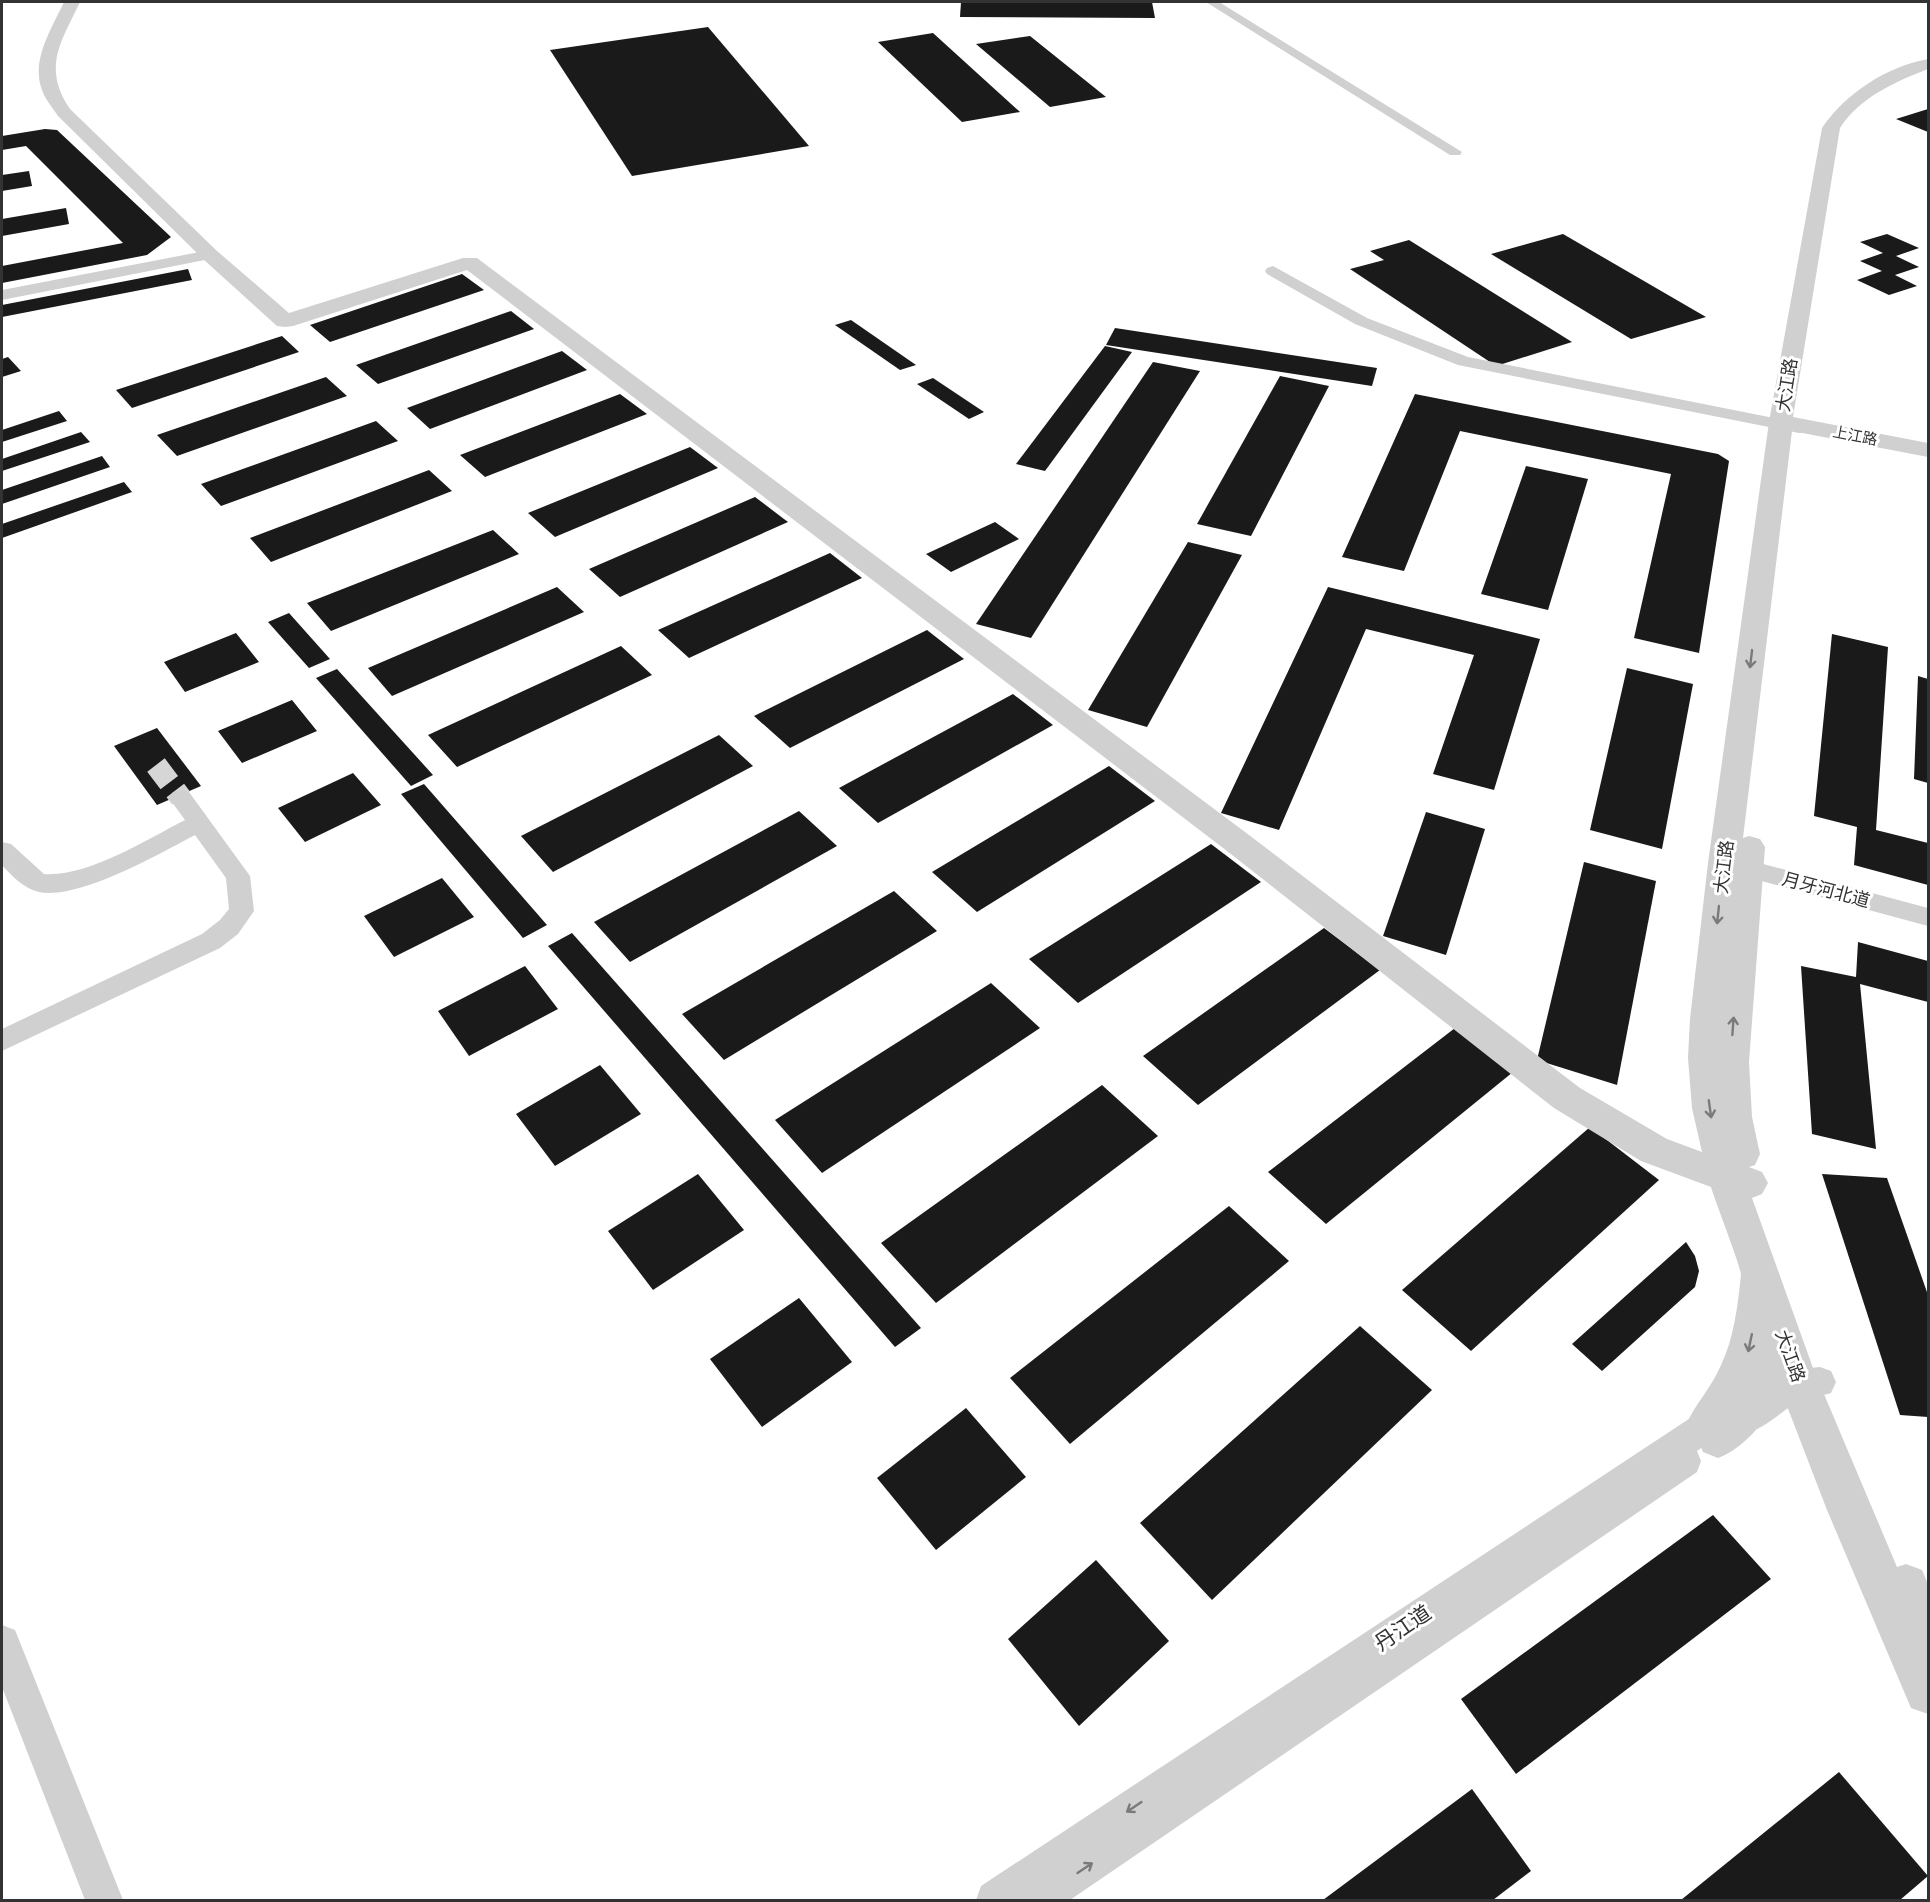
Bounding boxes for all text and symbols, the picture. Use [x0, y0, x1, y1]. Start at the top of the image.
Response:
street label: 大江路 [1769, 356, 1804, 414]
street label: 上江路 [1831, 420, 1879, 451]
one-way arrow [1745, 648, 1756, 668]
street label: 大江路 [1707, 838, 1740, 895]
street label: 月牙河北道 [1779, 865, 1873, 914]
one-way arrow [1712, 904, 1723, 924]
one-way arrow [1728, 1016, 1739, 1036]
one-way arrow [1705, 1098, 1716, 1118]
street label: 大江路 [1769, 1326, 1812, 1386]
one-way arrow [1744, 1332, 1755, 1352]
street label: 丹江道 [1367, 1596, 1438, 1658]
one-way arrow [1127, 1801, 1143, 1813]
one-way arrow [1077, 1862, 1093, 1874]

